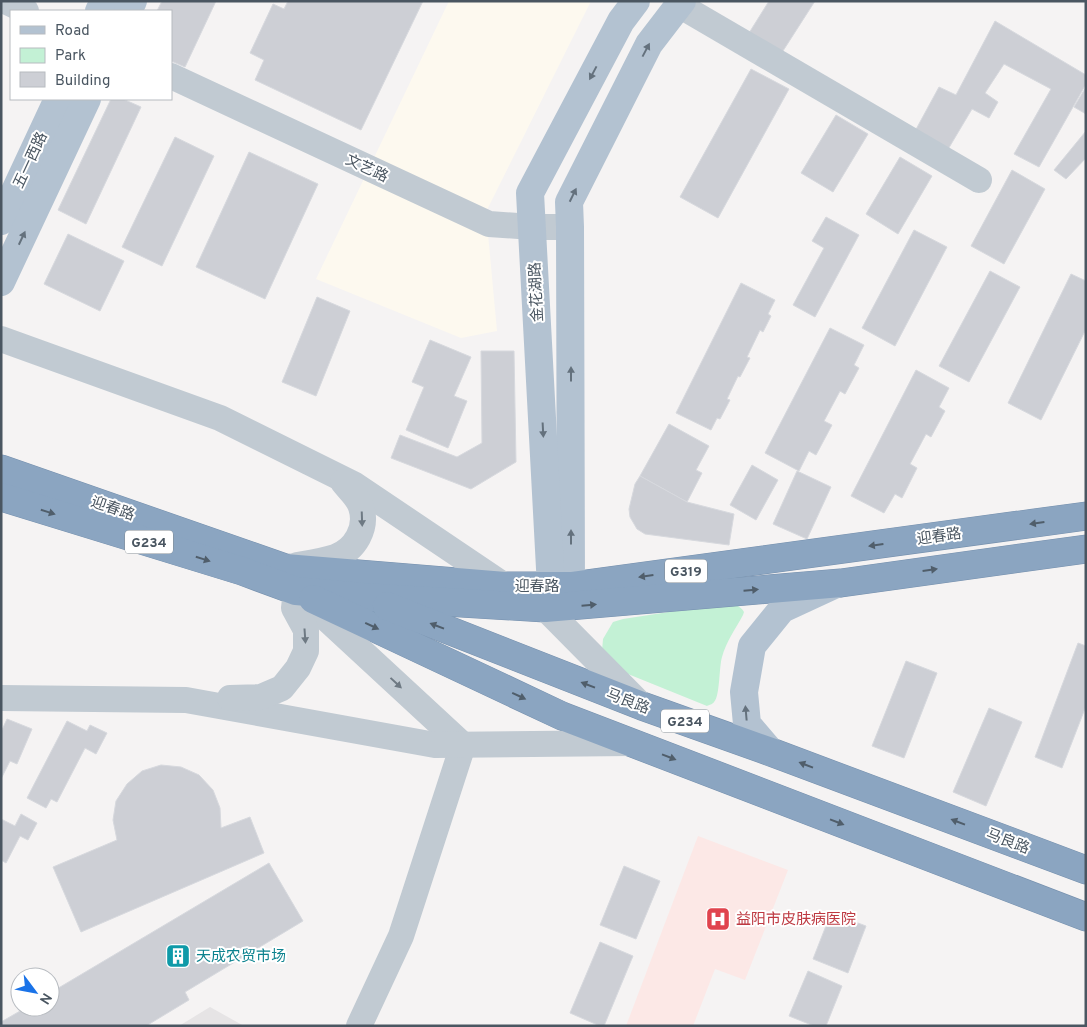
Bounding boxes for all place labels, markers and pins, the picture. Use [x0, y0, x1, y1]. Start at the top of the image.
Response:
hospital icon: 益阳市皮肤病医院 [705, 906, 731, 932]
place label: 益阳市皮肤病医院 [736, 911, 856, 930]
building icon: 天成农贸市场 [165, 943, 191, 969]
place label: 天成农贸市场 [196, 948, 286, 967]

